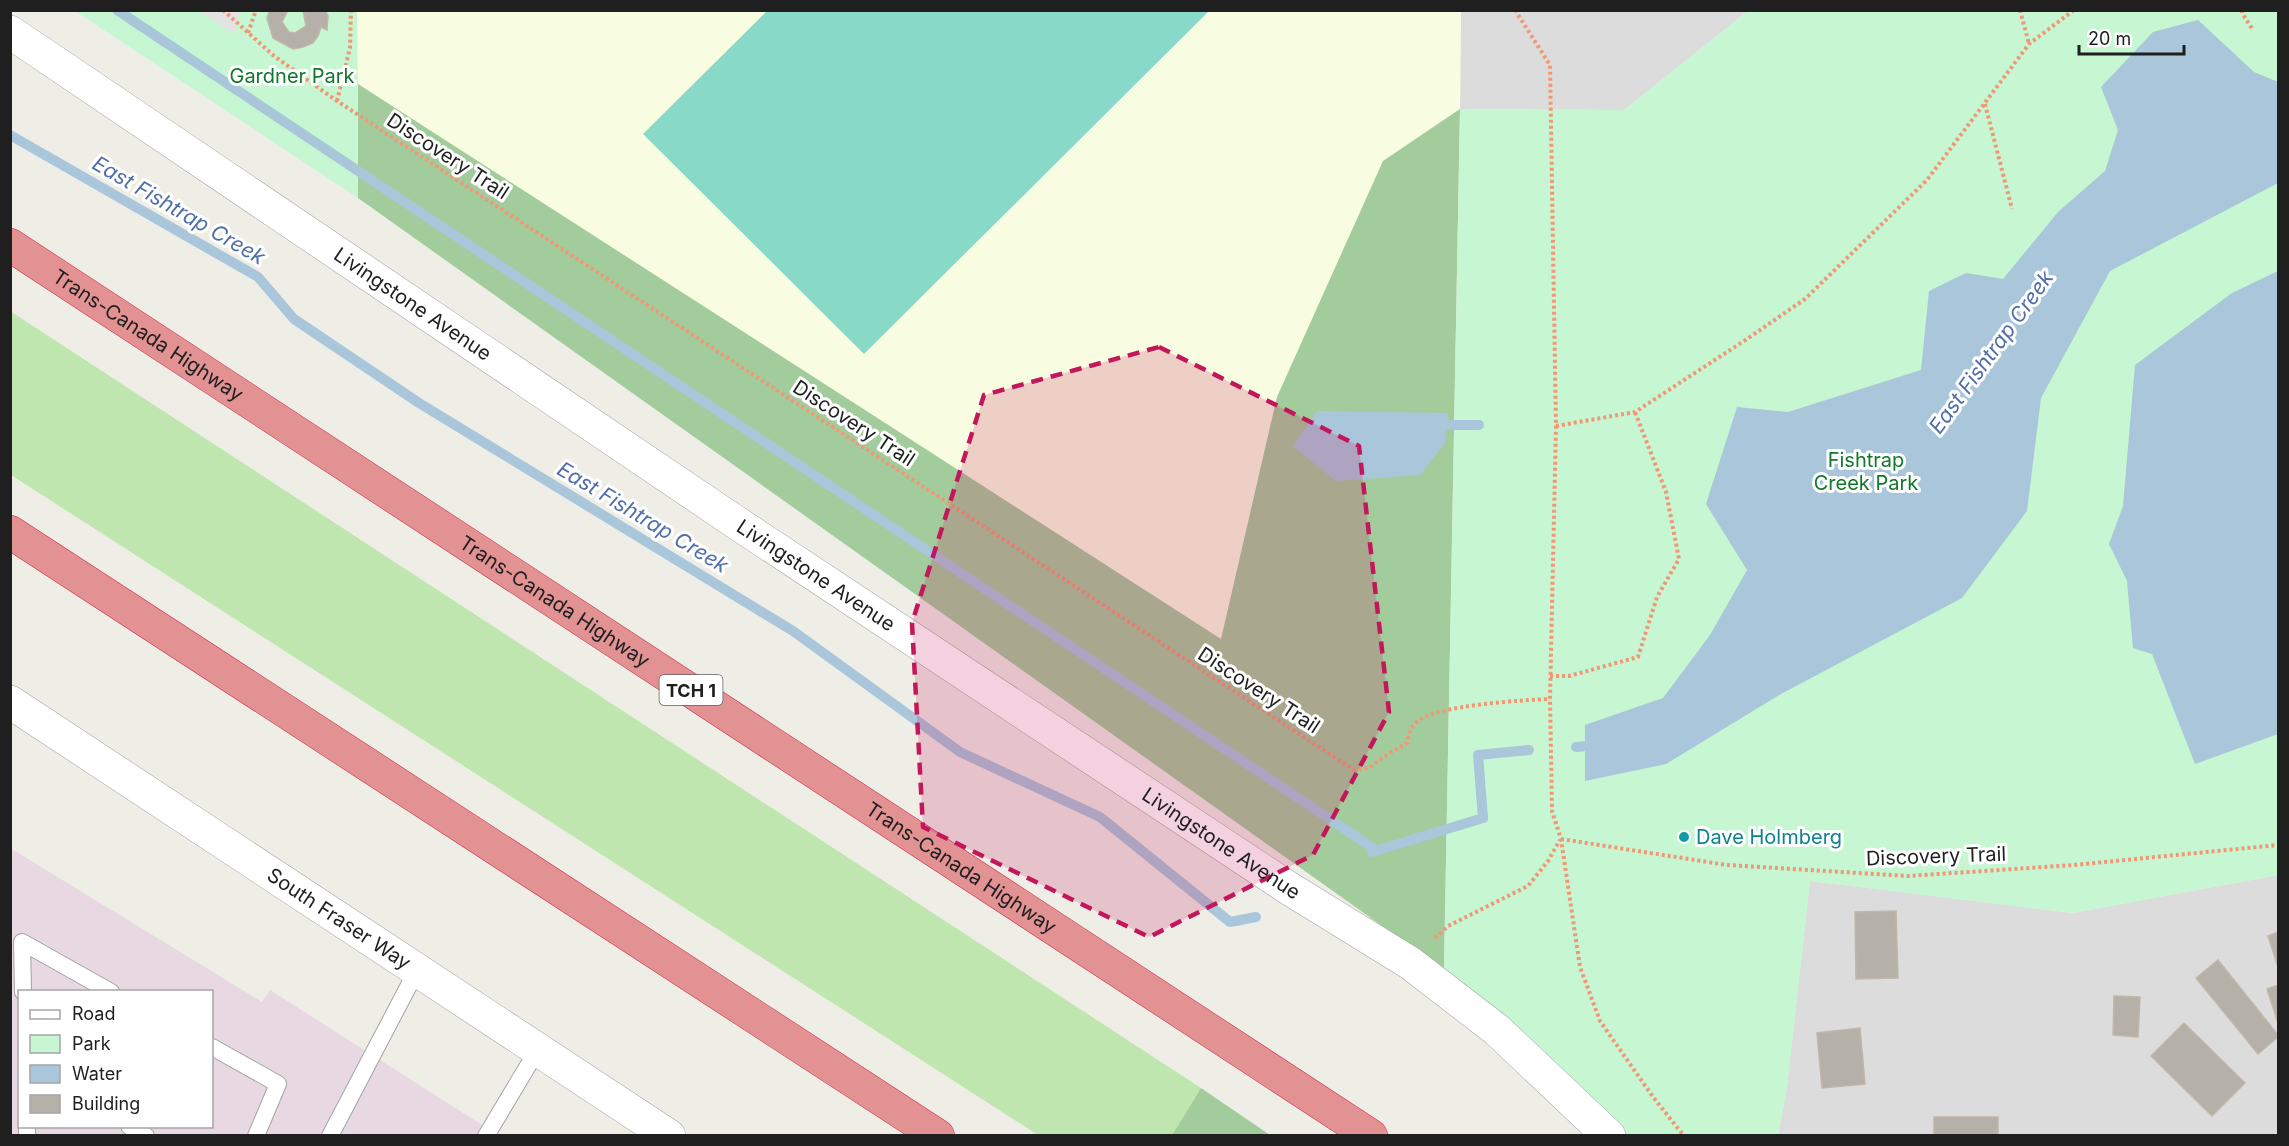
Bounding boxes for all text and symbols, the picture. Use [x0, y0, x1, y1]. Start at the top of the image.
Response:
scale bar [2079, 18, 2184, 56]
text: 20 m [2088, 28, 2131, 49]
park label: Gardner Park [229, 64, 355, 88]
street label: Discovery Trail [383, 108, 513, 204]
water label: East Fishtrap Creek [88, 150, 270, 270]
street label: Livingstone Avenue [329, 242, 496, 366]
street label: Trans-Canada Highway [48, 264, 248, 406]
water label: East Fishtrap Creek [1924, 265, 2059, 438]
street label: Discovery Trail [789, 375, 919, 471]
park label: Fishtrap Creek Park [1814, 448, 1918, 495]
water label: East Fishtrap Creek [553, 456, 733, 578]
street label: Livingstone Avenue [732, 514, 900, 636]
street label: Trans-Canada Highway [455, 531, 654, 673]
street label: Discovery Trail [1194, 642, 1324, 738]
road number: TCH 1 [660, 675, 722, 705]
street label: Livingstone Avenue [1138, 783, 1305, 904]
street label: Trans-Canada Highway [862, 797, 1061, 939]
place label: Dave Holmberg [1696, 825, 1842, 849]
marker: Dave Holmberg [1677, 830, 1691, 844]
street label: Discovery Trail [1865, 842, 2007, 870]
street label: South Fraser Way [263, 863, 415, 975]
legend [18, 990, 213, 1128]
text: Road [72, 1003, 115, 1024]
text: Park [72, 1033, 111, 1054]
text: Water [72, 1063, 122, 1084]
text: Building [72, 1093, 140, 1114]

